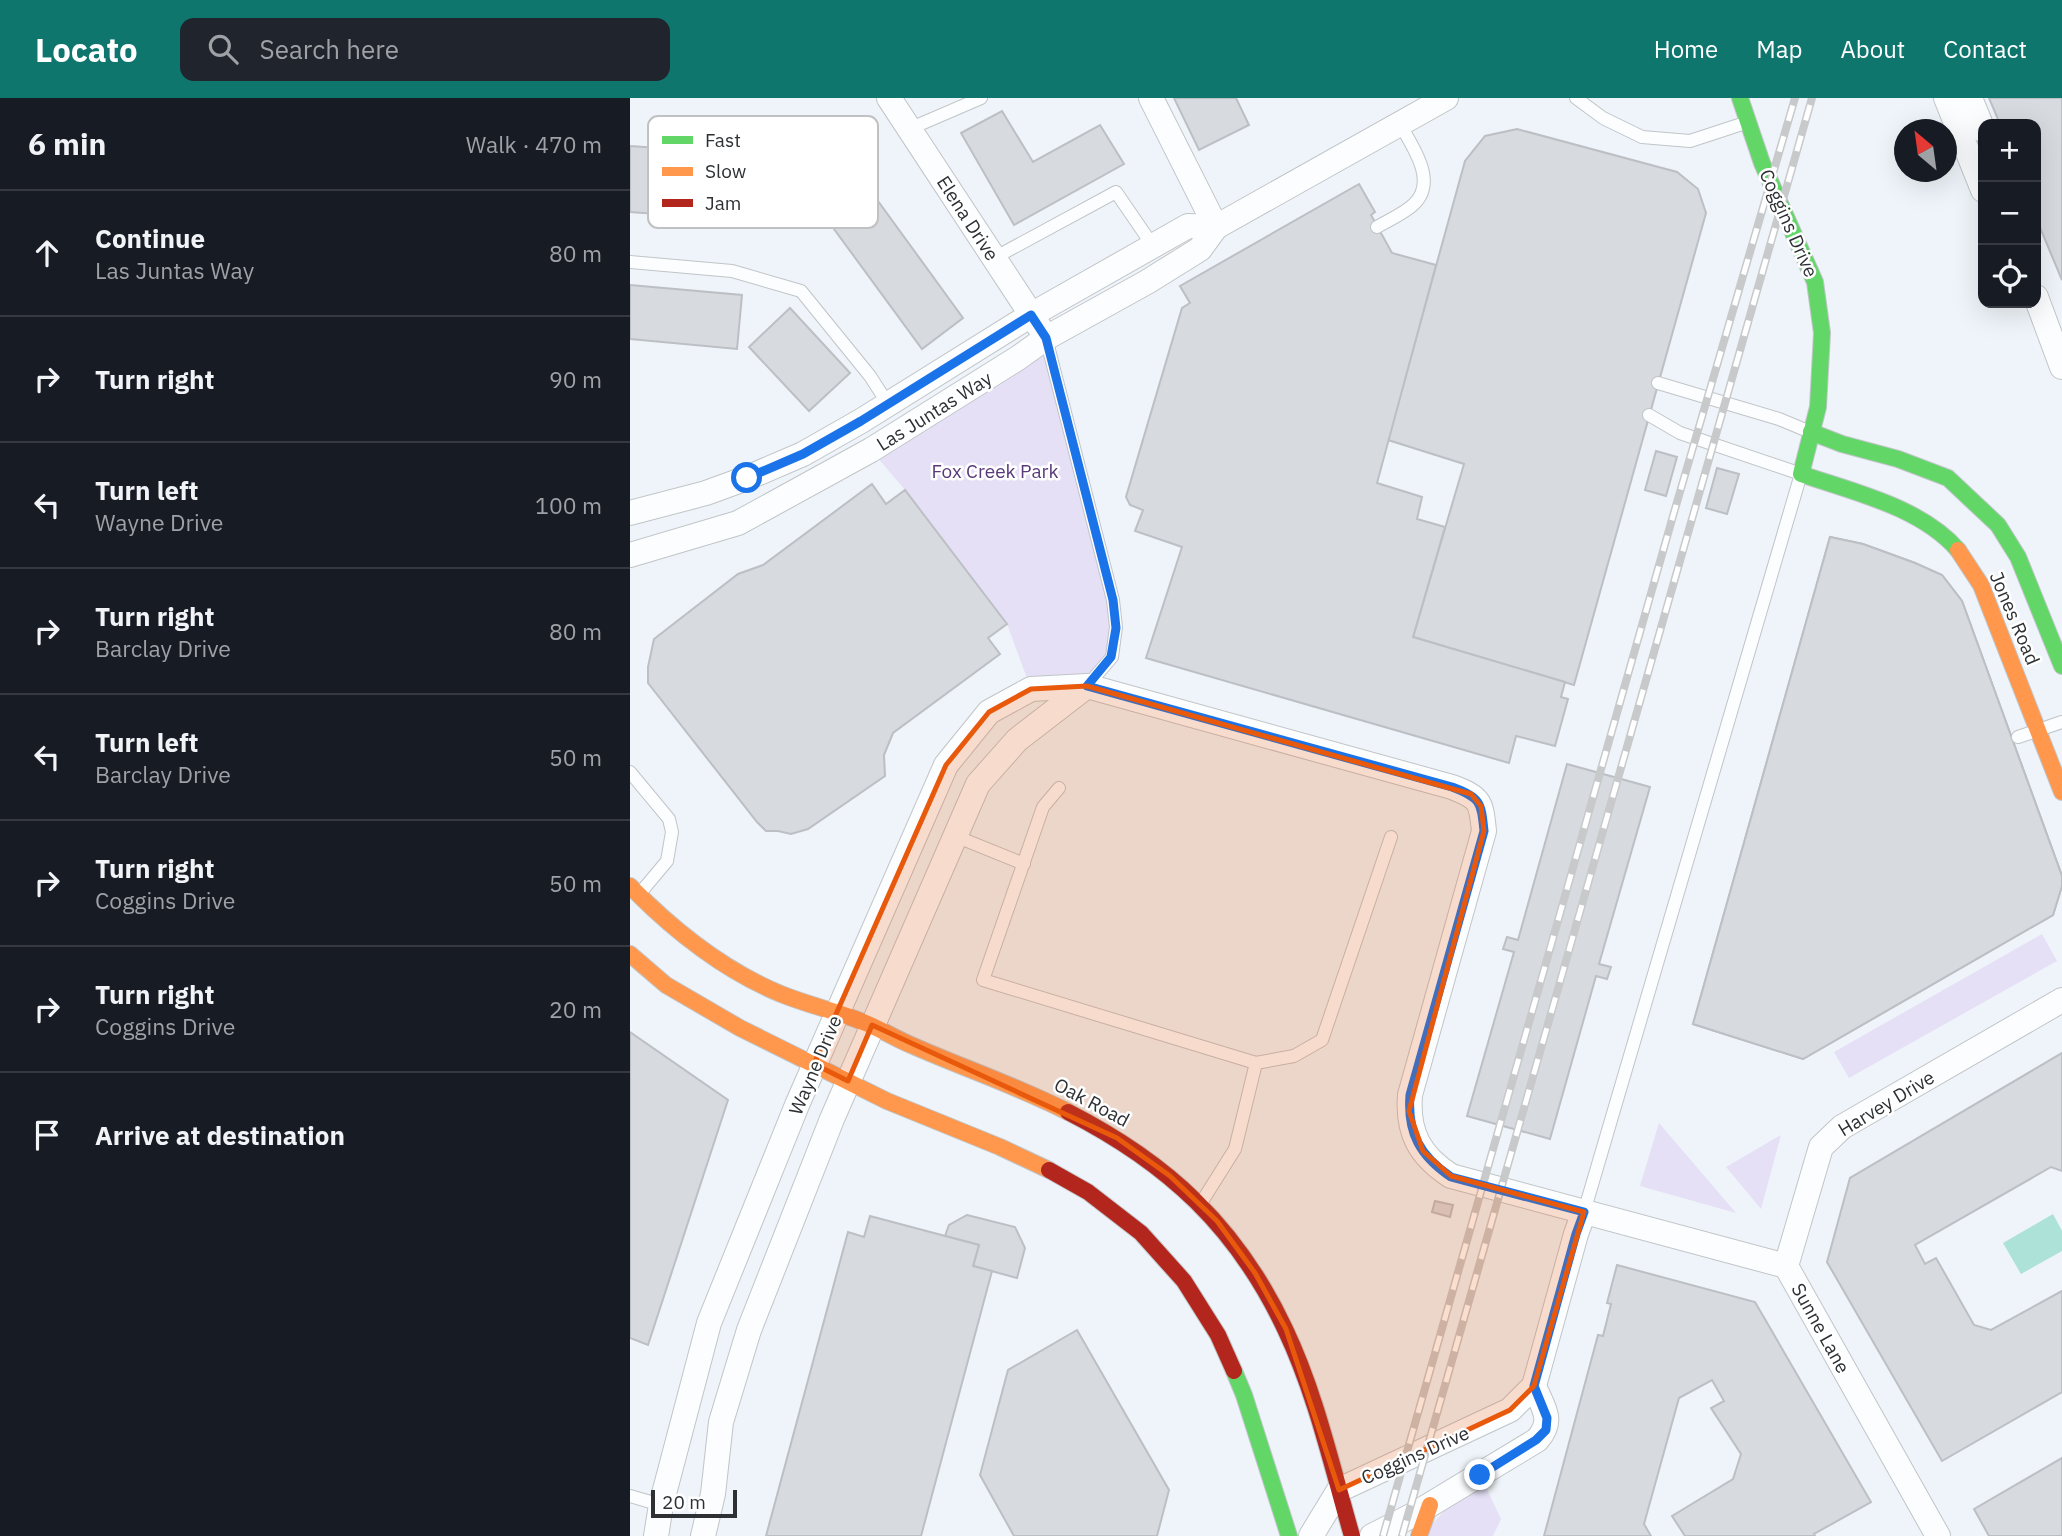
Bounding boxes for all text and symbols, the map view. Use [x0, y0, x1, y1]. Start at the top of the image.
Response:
search box [180, 18, 670, 81]
text: Locato [35, 28, 138, 71]
icon: search [204, 30, 242, 68]
text: Search here [260, 32, 399, 66]
text: Home [1654, 33, 1718, 65]
text: Map [1756, 33, 1802, 65]
text: About [1840, 33, 1905, 65]
text: Contact [1943, 33, 2027, 65]
legend [648, 116, 878, 228]
north arrow [1894, 119, 1957, 182]
map controls [1978, 119, 2041, 308]
button: + [1978, 119, 2041, 182]
text: 6 min [28, 124, 106, 163]
text: Fast [705, 128, 741, 152]
text: Walk · 470 m [466, 129, 602, 159]
text: Slow [705, 159, 746, 183]
street label: Coggins Drive [1754, 165, 1824, 281]
street label: Elena Drive [932, 171, 1004, 265]
button: − [1978, 182, 2041, 245]
text: Jam [705, 191, 741, 215]
text: Continue [95, 221, 205, 255]
icon: ahead [28, 234, 66, 272]
text: 80 m [549, 238, 602, 268]
button: locate [1978, 245, 2041, 308]
text: Las Juntas Way [95, 255, 254, 285]
icon: right [28, 360, 66, 398]
text: Turn right [95, 362, 214, 396]
text: 90 m [549, 364, 602, 394]
street label: Las Juntas Way [872, 366, 997, 456]
park label: Fox Creek Park [931, 459, 1059, 483]
route start [731, 462, 762, 493]
text: Turn left [95, 473, 198, 507]
icon: left [28, 486, 66, 524]
text: 100 m [535, 490, 602, 520]
text: Wayne Drive [95, 507, 223, 537]
street label: Jones Road [1985, 568, 2045, 668]
text: Turn right [95, 599, 214, 633]
icon: right [28, 612, 66, 650]
text: 80 m [549, 616, 602, 646]
text: Barclay Drive [95, 633, 231, 663]
text: Turn left [95, 725, 198, 759]
icon: left [28, 738, 66, 776]
text: 50 m [549, 742, 602, 772]
text: Barclay Drive [95, 759, 231, 789]
text: Turn right [95, 851, 214, 885]
icon: right [28, 864, 66, 902]
text: 50 m [549, 868, 602, 898]
text: Coggins Drive [95, 885, 235, 915]
text: Turn right [95, 977, 214, 1011]
icon: right [28, 990, 66, 1028]
text: 20 m [549, 994, 602, 1024]
text: Coggins Drive [95, 1011, 235, 1041]
street label: Wayne Drive [783, 1011, 847, 1119]
street label: Harvey Drive [1833, 1065, 1939, 1141]
street label: Oak Road [1050, 1072, 1134, 1132]
icon: arrive [28, 1116, 66, 1154]
text: Arrive at destination [95, 1118, 345, 1152]
street label: Sunne Lane [1786, 1279, 1856, 1377]
street label: Coggins Drive [1357, 1420, 1473, 1490]
route end [1464, 1459, 1495, 1490]
scale bar [651, 1487, 737, 1519]
text: 20 m [662, 1490, 706, 1514]

